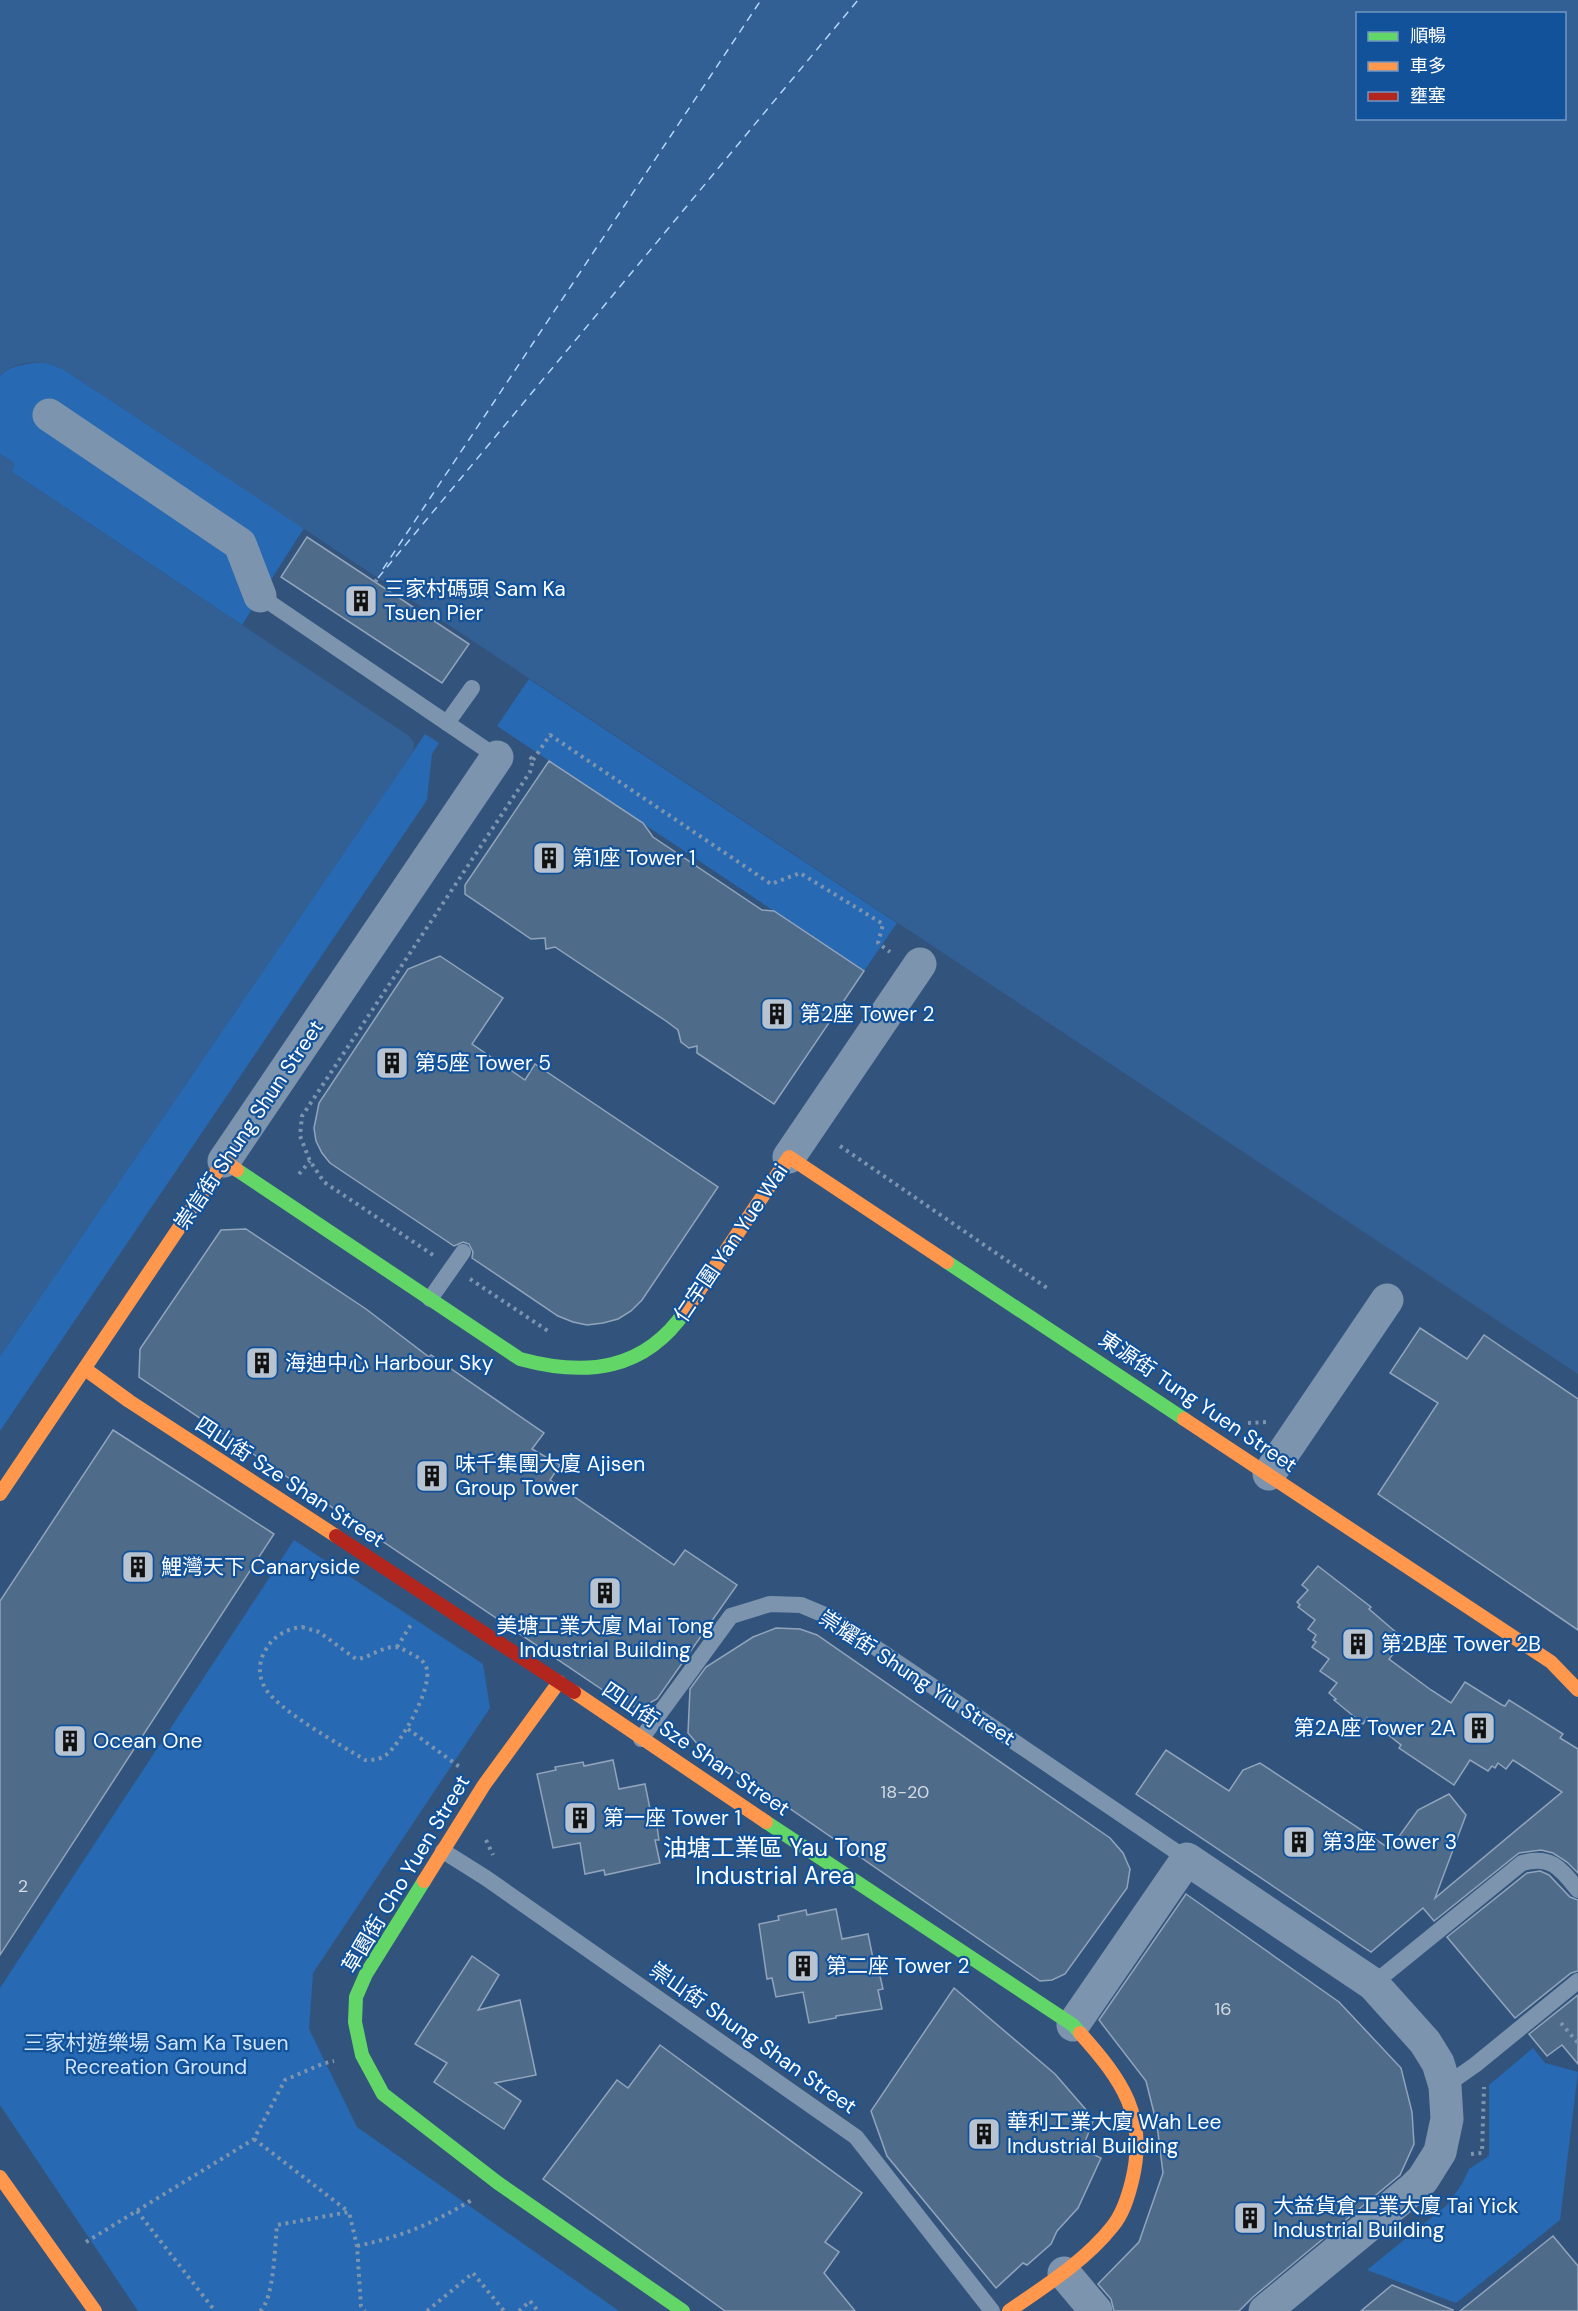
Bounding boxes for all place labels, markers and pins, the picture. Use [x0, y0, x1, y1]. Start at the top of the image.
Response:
place label: 三家村碼頭 Sam Ka Tsuen Pier [384, 575, 566, 627]
building icon: 三家村碼頭 Sam Ka Tsuen Pier [343, 583, 379, 619]
building icon: 第1座 Tower 1 [531, 840, 567, 876]
place label: 第1座 Tower 1 [572, 844, 696, 872]
building icon: 第2座 Tower 2 [759, 996, 795, 1032]
place label: 第2座 Tower 2 [800, 1000, 935, 1028]
building icon: 第5座 Tower 5 [374, 1045, 410, 1081]
place label: 第5座 Tower 5 [415, 1049, 551, 1077]
building icon: 海迪中心 Harbour Sky [244, 1345, 280, 1381]
place label: 海迪中心 Harbour Sky [285, 1349, 494, 1377]
place label: 味千集團大廈 Ajisen Group Tower [455, 1450, 645, 1502]
building icon: 味千集團大廈 Ajisen Group Tower [414, 1458, 450, 1494]
building icon: 鯉灣天下 Canaryside [120, 1549, 156, 1585]
place label: 鯉灣天下 Canaryside [161, 1553, 360, 1581]
building icon: 美塘工業大廈 Mai Tong Industrial Building [587, 1575, 623, 1611]
place label: 美塘工業大廈 Mai Tong Industrial Building [496, 1612, 714, 1664]
building icon: 第2B座 Tower 2B [1340, 1626, 1376, 1662]
place label: 第2B座 Tower 2B [1381, 1630, 1541, 1658]
building icon: 第2A座 Tower 2A [1461, 1710, 1497, 1746]
place label: 第2A座 Tower 2A [1293, 1714, 1456, 1742]
building icon: Ocean One [52, 1723, 88, 1759]
place label: Ocean One [93, 1727, 203, 1755]
building icon: 第一座 Tower 1 [562, 1800, 598, 1836]
place label: 第一座 Tower 1 [603, 1804, 741, 1832]
building icon: 第3座 Tower 3 [1281, 1824, 1317, 1860]
place label: 第3座 Tower 3 [1322, 1828, 1457, 1856]
building icon: 第二座 Tower 2 [785, 1948, 821, 1984]
place label: 第二座 Tower 2 [826, 1952, 970, 1980]
place label: 華利工業大廈 Wah Lee Industrial Building [1007, 2108, 1222, 2160]
building icon: 華利工業大廈 Wah Lee Industrial Building [966, 2116, 1002, 2152]
place label: 大益貨倉工業大廈 Tai Yick Industrial Building [1273, 2192, 1519, 2244]
building icon: 大益貨倉工業大廈 Tai Yick Industrial Building [1232, 2200, 1268, 2236]

